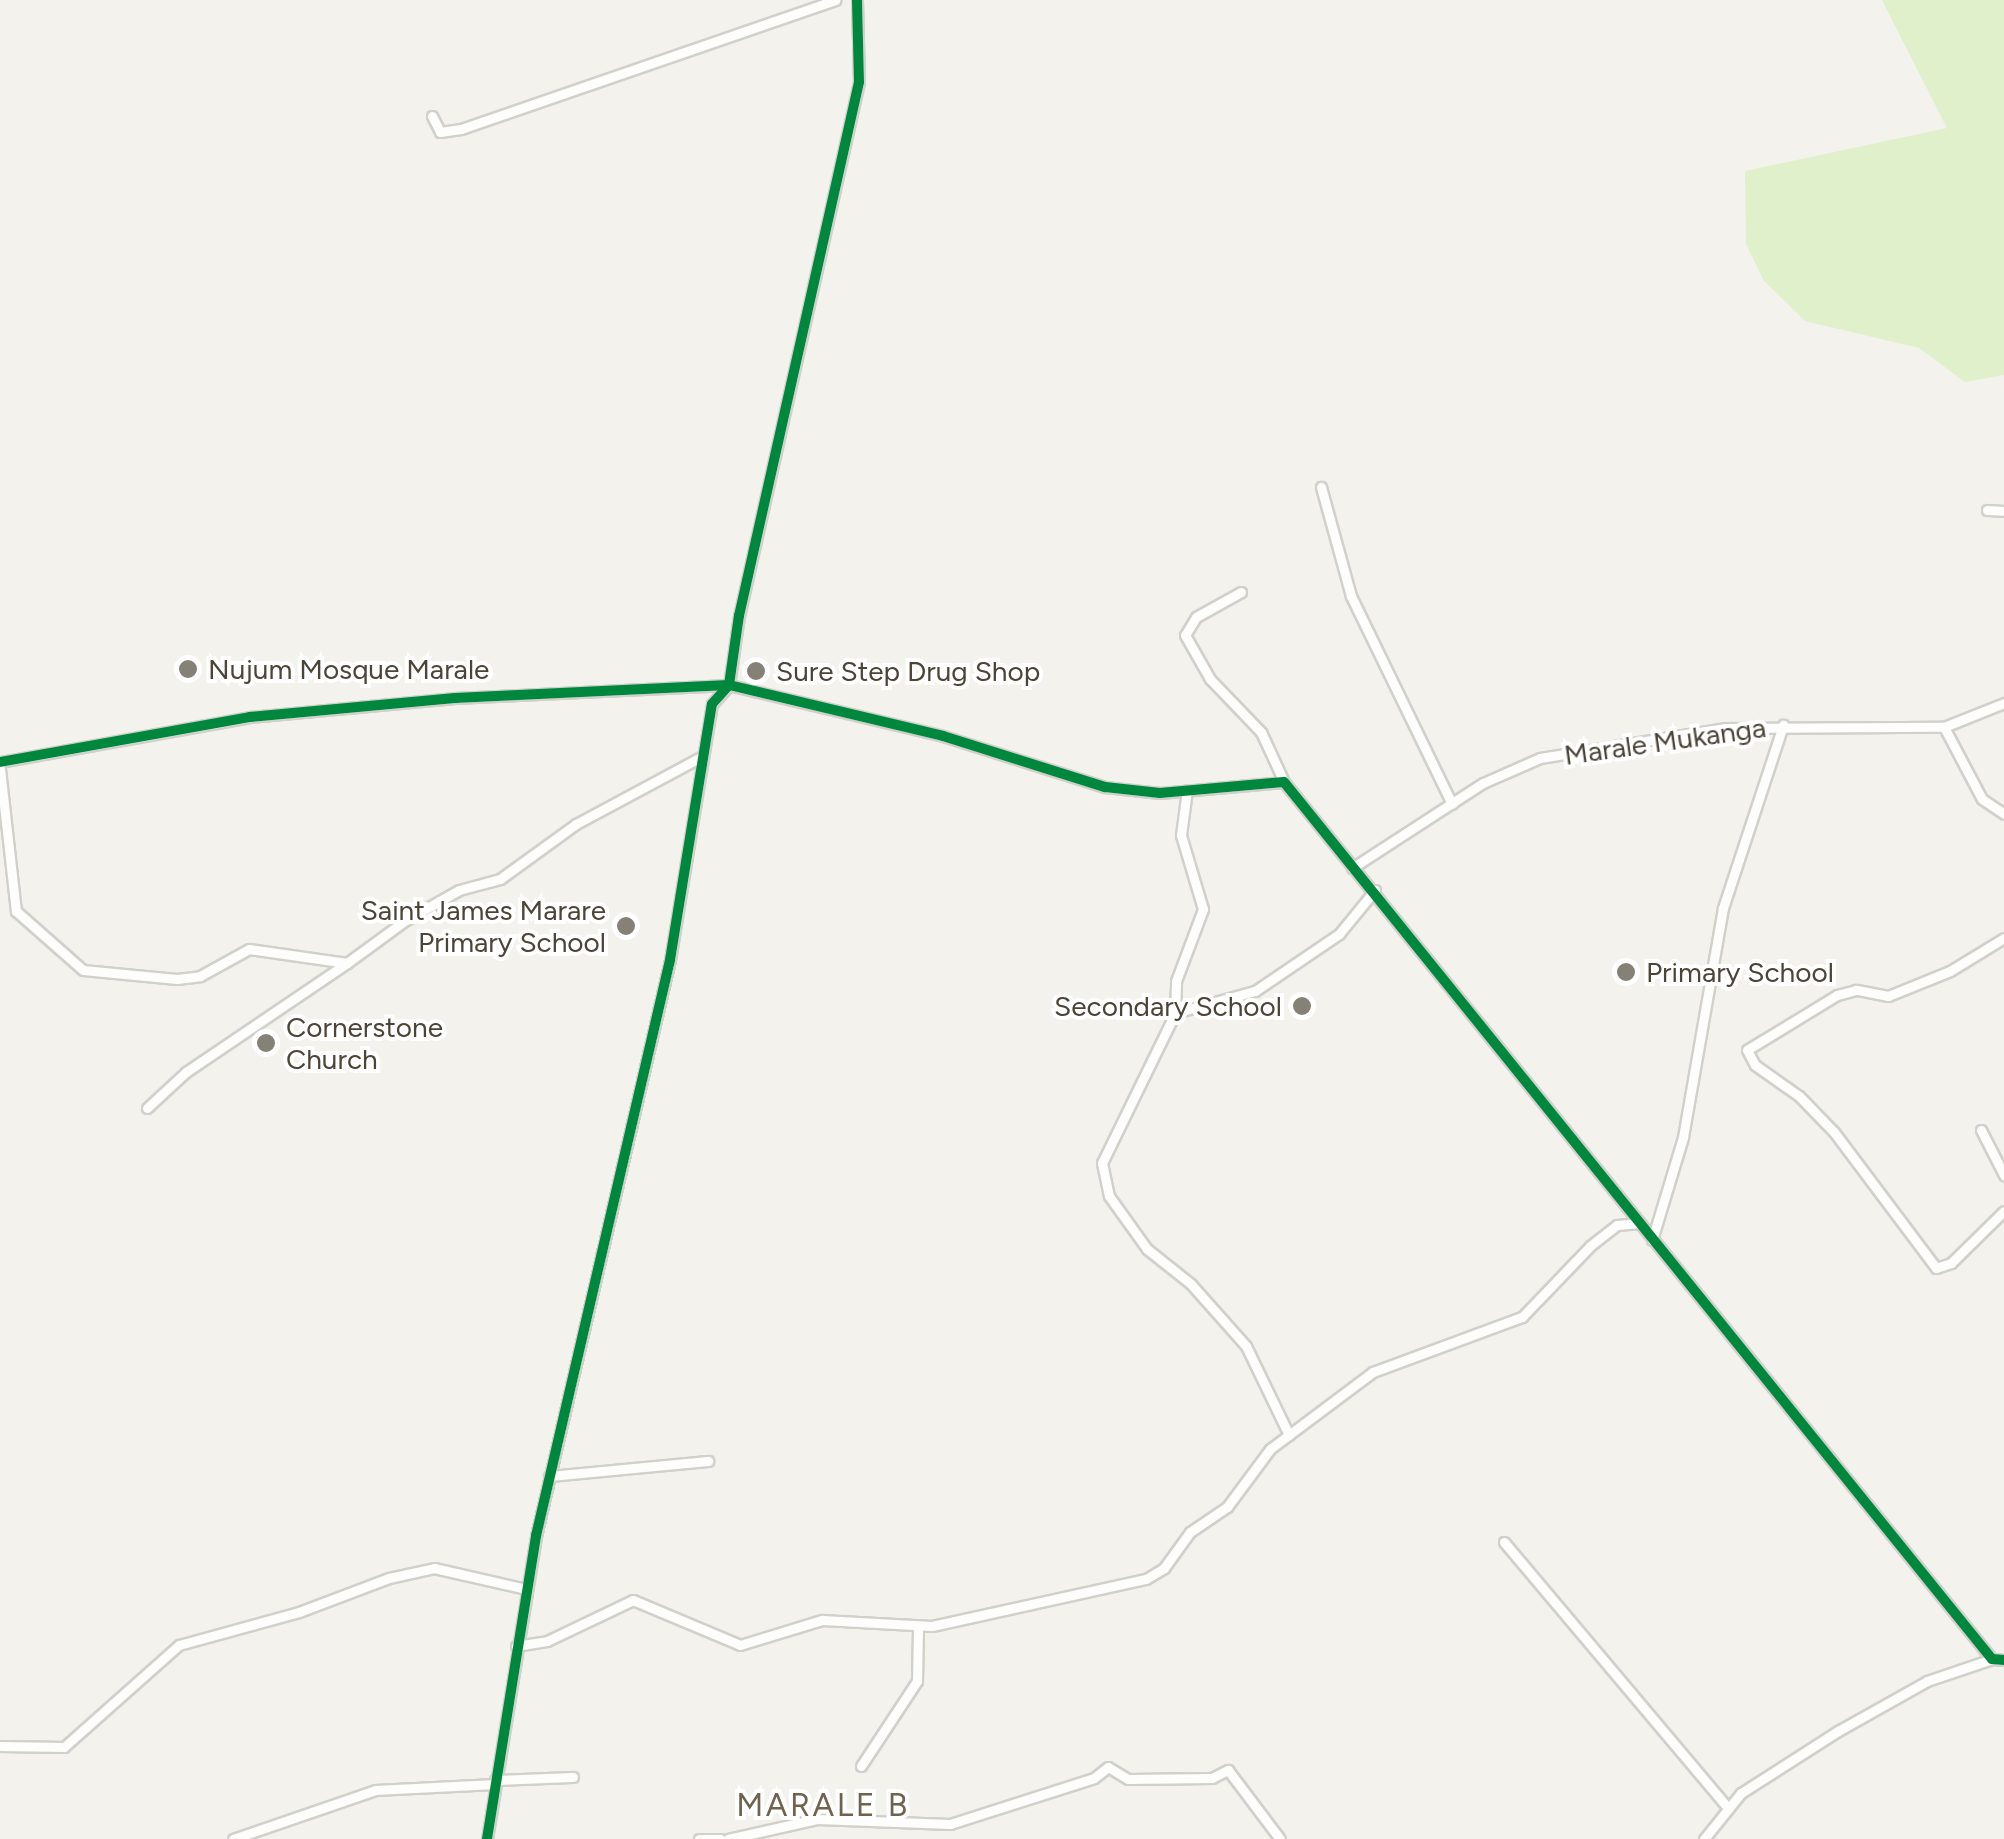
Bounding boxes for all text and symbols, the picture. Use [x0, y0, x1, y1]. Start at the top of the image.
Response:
place label: Nujum Mosque Marale [208, 652, 489, 686]
place label: Sure Step Drug Shop [776, 654, 1040, 688]
marker: Nujum Mosque Marale [177, 658, 199, 680]
marker: Sure Step Drug Shop [745, 660, 767, 682]
street label: Marale Mukanga [1562, 710, 1768, 772]
place label: Saint James Marare Primary School [361, 893, 606, 959]
marker: Saint James Marare Primary School [615, 915, 637, 937]
place label: Primary School [1646, 955, 1834, 989]
marker: Primary School [1615, 961, 1637, 983]
place label: Secondary School [1054, 989, 1282, 1023]
marker: Secondary School [1291, 995, 1313, 1017]
place label: Cornerstone Church [286, 1010, 443, 1076]
marker: Cornerstone Church [255, 1032, 277, 1054]
district label: MARALE B [736, 1786, 910, 1824]

